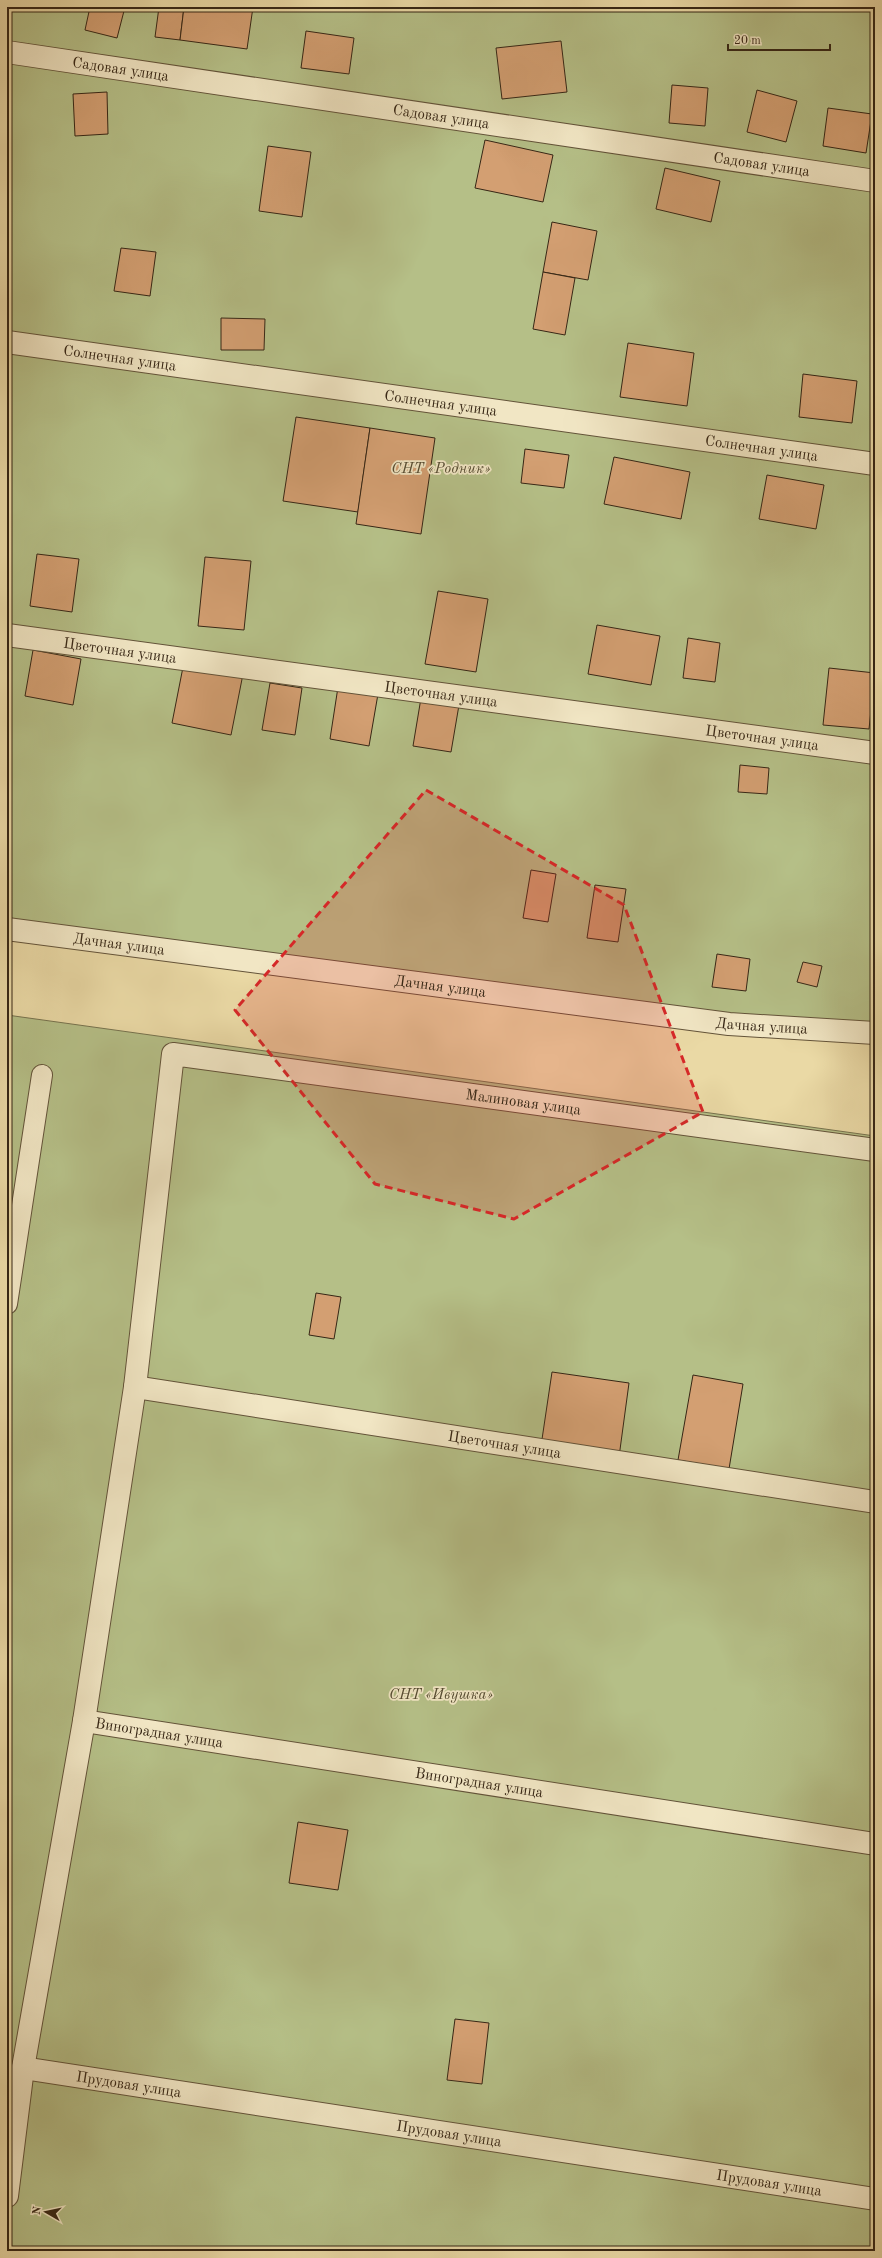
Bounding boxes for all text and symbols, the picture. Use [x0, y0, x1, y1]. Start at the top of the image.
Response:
scale bar [728, 26, 830, 52]
text: 20 m [734, 35, 761, 47]
street label: Садовая улица [71, 56, 170, 85]
street label: Садовая улица [392, 103, 491, 133]
street label: Садовая улица [712, 151, 811, 180]
street label: Солнечная улица [62, 344, 178, 375]
street label: Солнечная улица [383, 389, 499, 420]
street label: Солнечная улица [704, 434, 819, 465]
park label: СНТ «Родник» [391, 462, 491, 477]
street label: Цветочная улица [62, 637, 178, 667]
street label: Цветочная улица [383, 680, 499, 711]
street label: Цветочная улица [704, 724, 820, 754]
street label: Дачная улица [72, 932, 166, 959]
street label: Дачная улица [393, 974, 487, 1001]
street label: Дачная улица [715, 1016, 809, 1038]
street label: Малиновая улица [465, 1088, 582, 1119]
street label: Цветочная улица [447, 1430, 563, 1462]
park label: СНТ «Ивушка» [389, 1688, 493, 1703]
street label: Виноградная улица [94, 1717, 224, 1752]
street label: Виноградная улица [414, 1767, 545, 1801]
street label: Прудовая улица [75, 2070, 183, 2101]
street label: Прудовая улица [395, 2119, 503, 2151]
street label: Прудовая улица [715, 2169, 823, 2200]
north arrow [26, 2192, 66, 2232]
text: N [32, 2205, 44, 2216]

